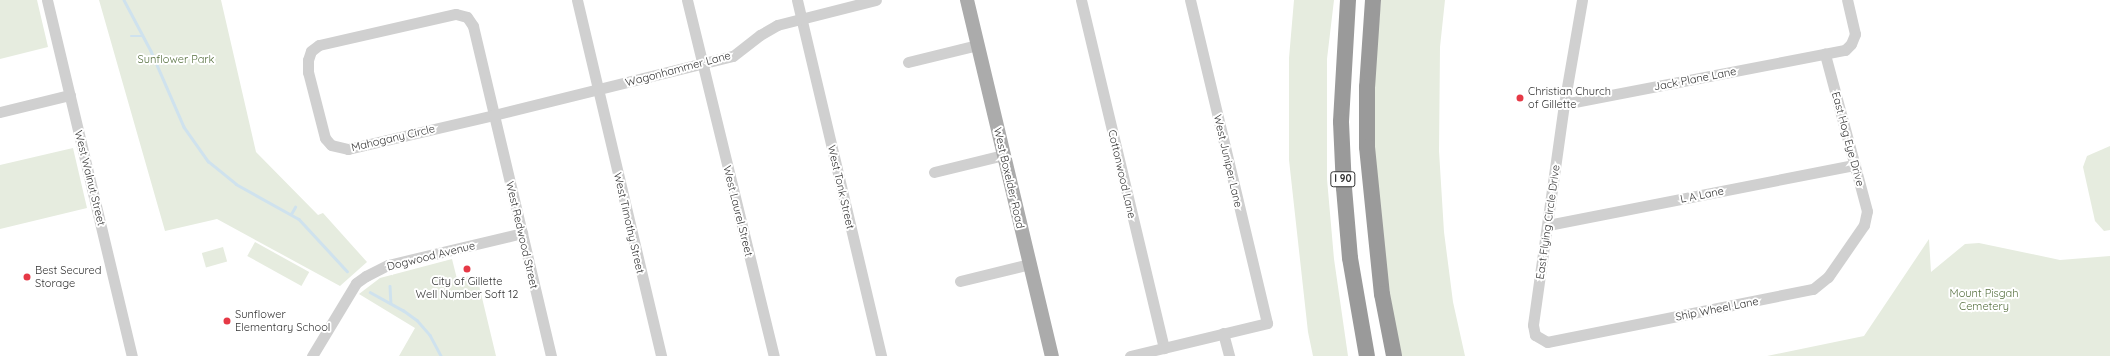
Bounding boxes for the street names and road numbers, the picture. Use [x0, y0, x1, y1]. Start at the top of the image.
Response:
street label: Wagonhammer Lane [624, 49, 732, 89]
street label: Jack Plane Lane [1653, 65, 1737, 93]
street label: East Hog Eye Drive [1829, 90, 1867, 188]
street label: West Juniper Lane [1211, 113, 1245, 209]
street label: Mahogany Circle [350, 122, 436, 154]
street label: West Boxelder Road [991, 126, 1027, 230]
street label: Cottonwood Lane [1105, 128, 1139, 220]
street label: West Walnut Street [72, 129, 108, 227]
street label: West Tonk Street [825, 144, 857, 230]
street label: West Laurel Street [720, 164, 756, 258]
street label: East Flying Circle Drive [1533, 164, 1563, 280]
street label: West Timothy Street [611, 171, 647, 275]
road number: I 90 [1330, 171, 1356, 187]
street label: West Redwood Street [503, 180, 541, 290]
street label: L A Lane [1679, 184, 1725, 206]
street label: Dogwood Avenue [386, 239, 476, 273]
street label: Ship Wheel Lane [1674, 294, 1760, 324]

